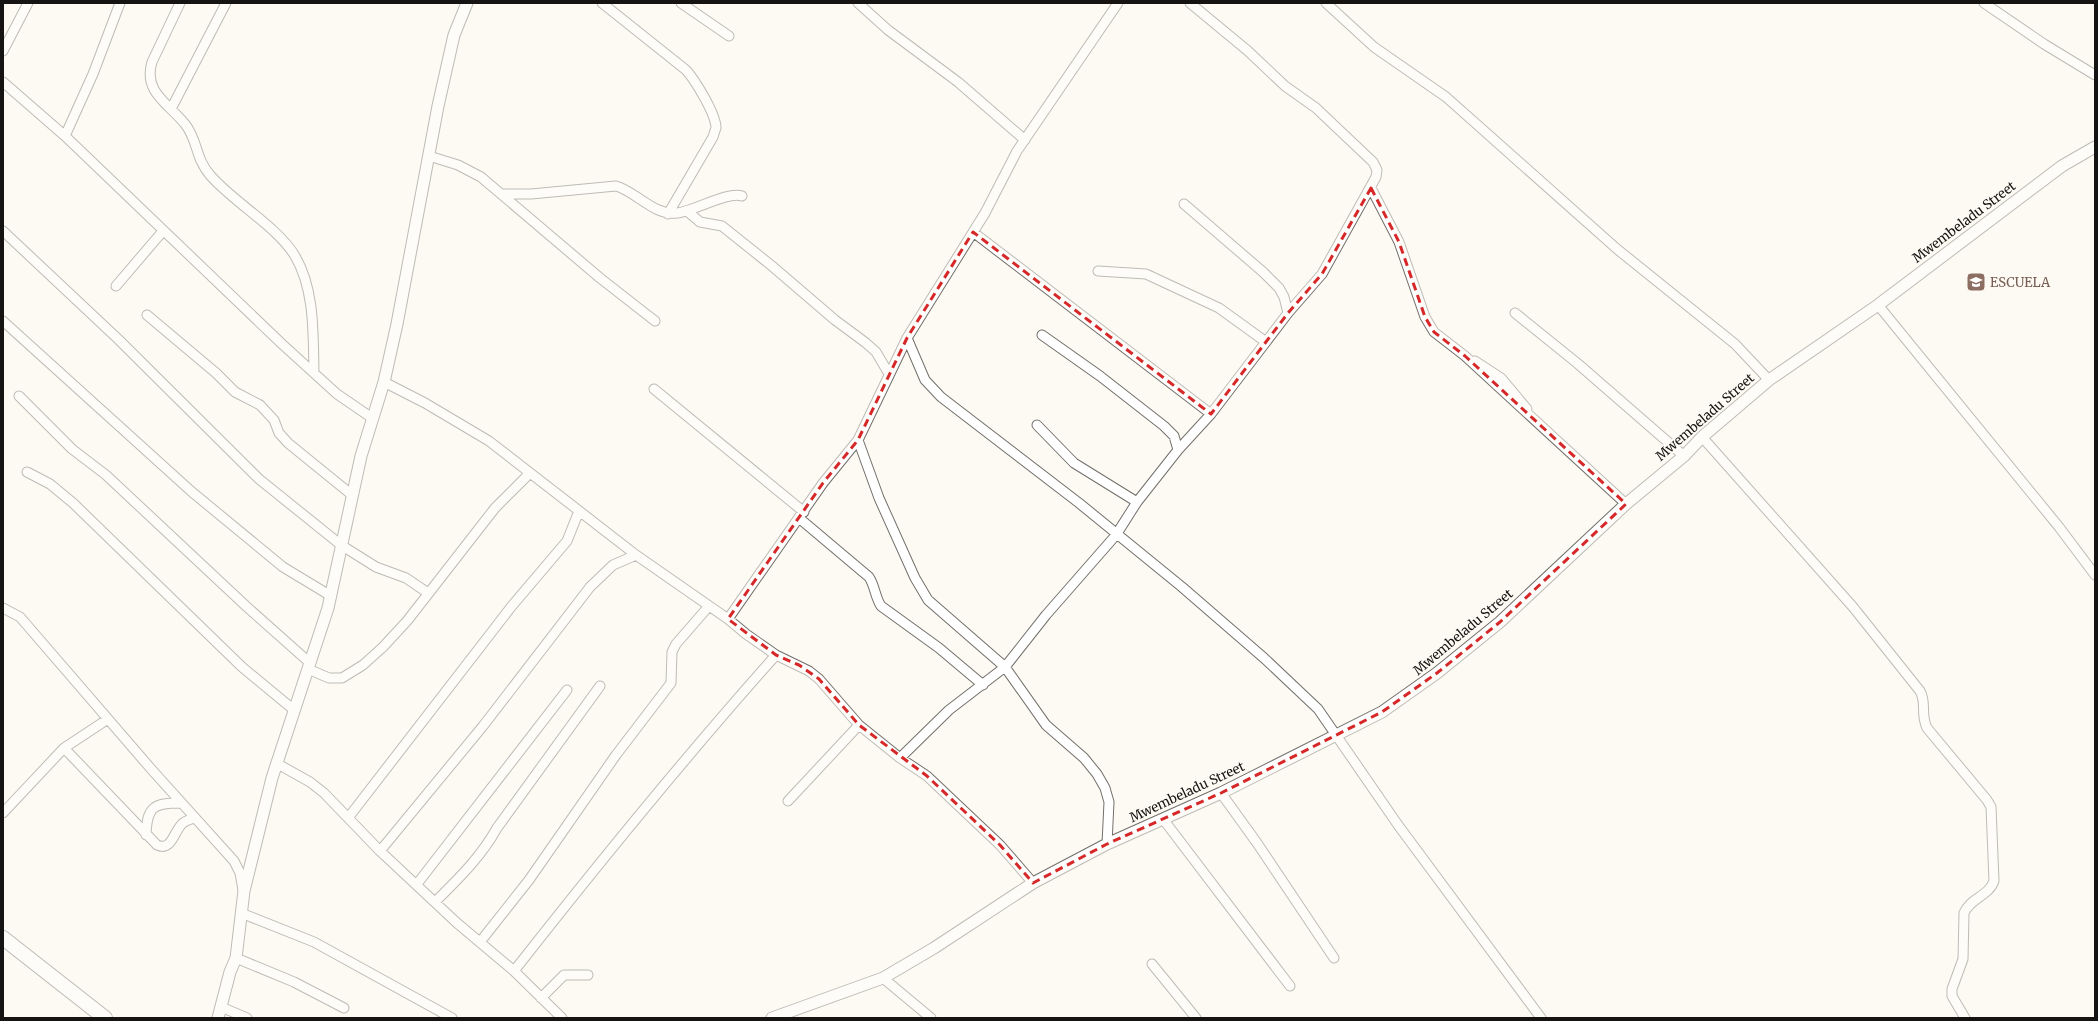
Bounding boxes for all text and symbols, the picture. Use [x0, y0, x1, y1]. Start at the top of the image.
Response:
street label: Mwembeladu Street [1909, 178, 2019, 266]
school or university icon: ESCUELA [1965, 271, 1987, 293]
place label: ESCUELA [1990, 274, 2051, 291]
street label: Mwembeladu Street [1652, 370, 1758, 464]
street label: Mwembeladu Street [1410, 585, 1516, 679]
street label: Mwembeladu Street [1127, 758, 1247, 826]

